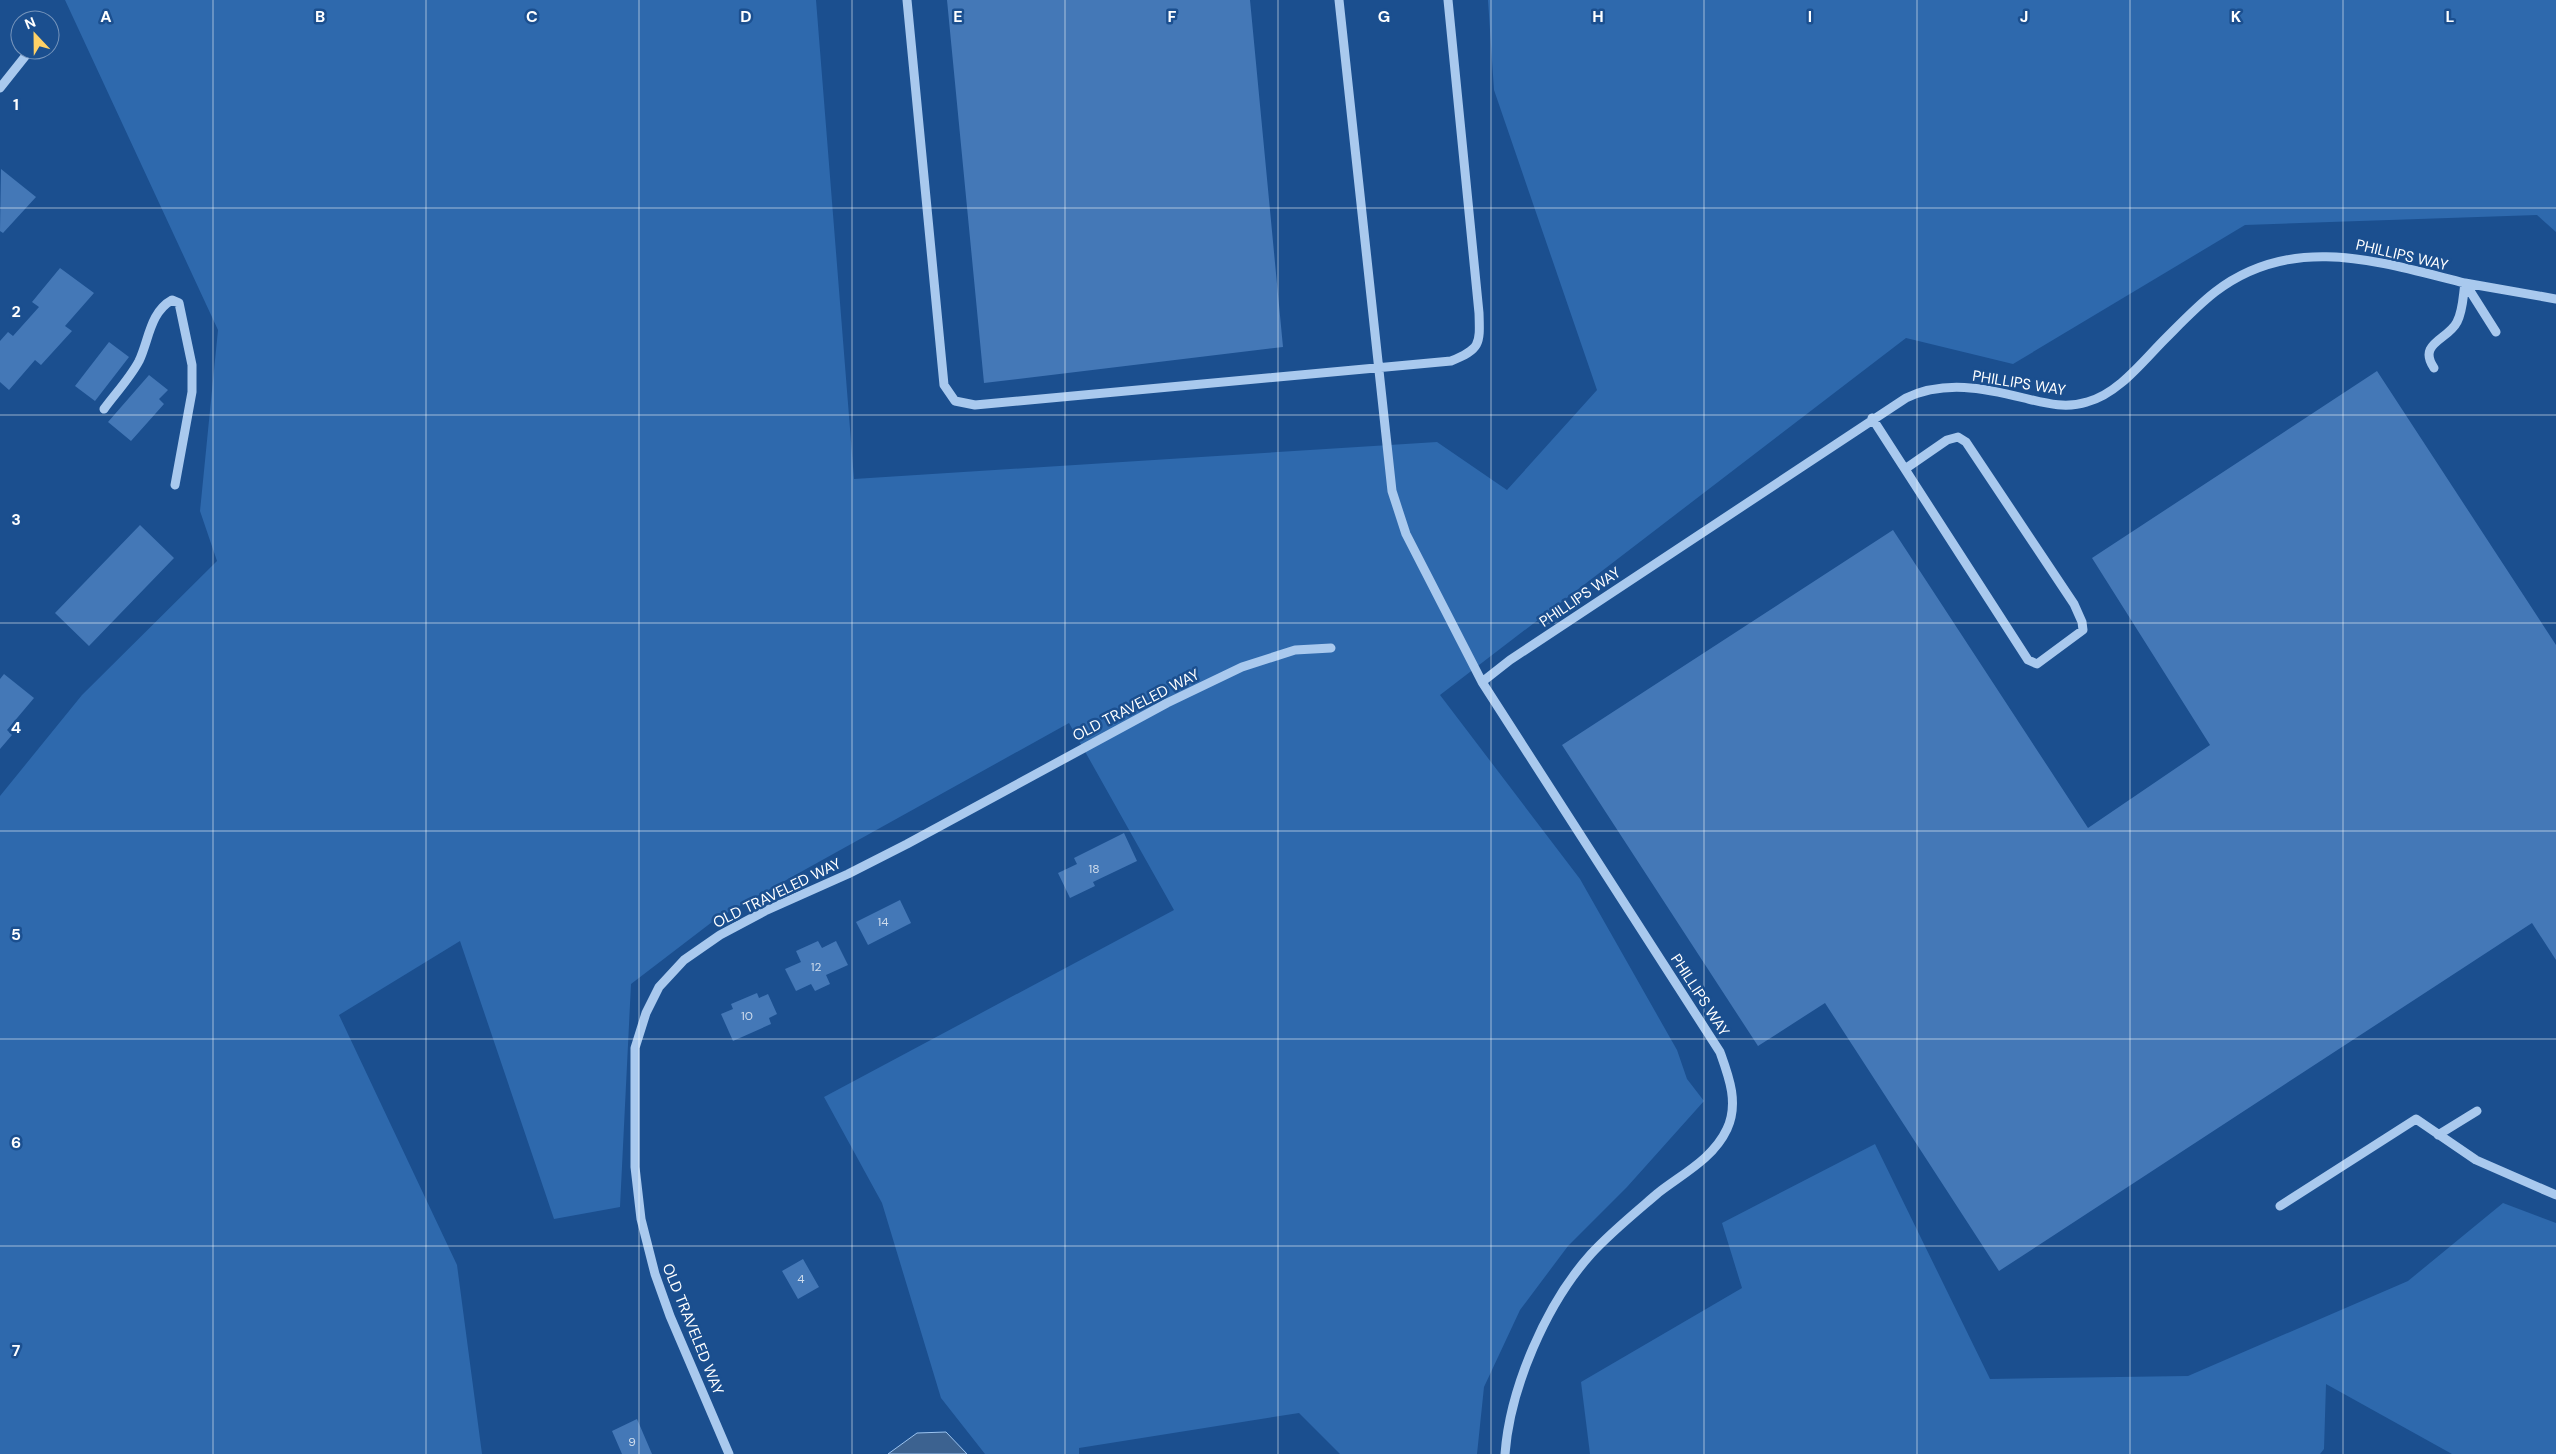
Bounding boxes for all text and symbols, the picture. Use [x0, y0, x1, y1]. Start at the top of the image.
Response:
text: A [100, 6, 112, 27]
text: B [315, 6, 325, 27]
text: C [526, 6, 538, 27]
text: D [740, 6, 752, 27]
text: E [953, 6, 963, 27]
text: F [1168, 6, 1177, 27]
text: G [1378, 6, 1390, 27]
text: H [1592, 6, 1604, 27]
text: I [1808, 6, 1812, 27]
text: J [2020, 6, 2028, 27]
text: K [2231, 6, 2242, 27]
text: L [2446, 6, 2455, 27]
north arrow [10, 10, 60, 60]
text: N [22, 13, 38, 33]
text: 1 [13, 94, 19, 115]
street label: PHILLIPS WAY [2354, 235, 2450, 275]
text: 2 [11, 301, 21, 322]
street label: PHILLIPS WAY [1971, 366, 2067, 400]
text: 3 [11, 509, 21, 530]
street label: PHILLIPS WAY [1535, 562, 1625, 632]
street label: OLD TRAVELED WAY [1069, 664, 1203, 746]
text: 4 [11, 717, 21, 738]
street label: OLD TRAVELED WAY [710, 853, 845, 933]
house number: 18 [1088, 861, 1100, 877]
house number: 14 [877, 914, 889, 930]
text: 5 [11, 924, 21, 945]
street label: PHILLIPS WAY [1666, 950, 1734, 1040]
house number: 12 [811, 959, 821, 975]
house number: 10 [741, 1008, 753, 1024]
text: 6 [11, 1132, 21, 1153]
street label: OLD TRAVELED WAY [658, 1260, 729, 1398]
house number: 4 [797, 1271, 805, 1287]
text: 7 [12, 1340, 21, 1361]
house number: 9 [628, 1434, 636, 1450]

